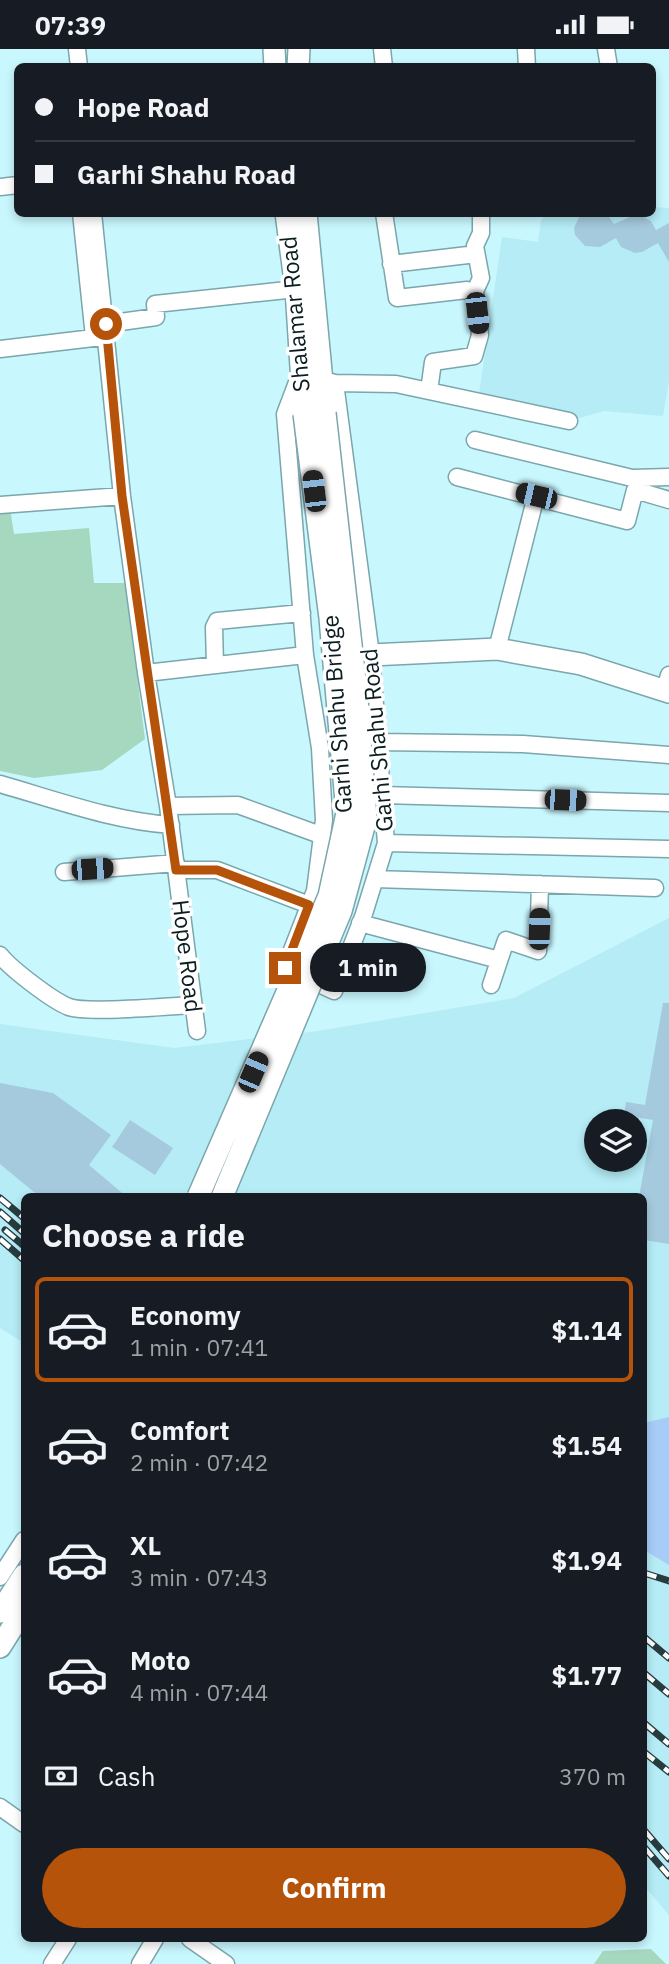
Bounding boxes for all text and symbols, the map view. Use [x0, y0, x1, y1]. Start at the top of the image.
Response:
text: 07:39 [35, 8, 106, 42]
text: Hope Road [77, 90, 209, 124]
text: Garhi Shahu Road [77, 157, 296, 191]
street label: Shalamar Road [272, 235, 316, 393]
car [465, 291, 490, 335]
route start [90, 308, 122, 340]
car [302, 469, 327, 513]
car [514, 481, 559, 511]
street label: Garhi Shahu Bridge [314, 614, 358, 814]
street label: Garhi Shahu Road [353, 647, 399, 833]
car [544, 789, 587, 811]
car [71, 857, 114, 881]
street label: Hope Road [166, 898, 210, 1014]
car [528, 908, 551, 950]
callout: 1 min [310, 943, 425, 993]
route end [269, 952, 301, 984]
text: 1 min [338, 952, 398, 982]
car [236, 1049, 271, 1095]
map controls [584, 1109, 647, 1172]
button: layers [584, 1109, 647, 1172]
text: Choose a ride [42, 1214, 245, 1256]
icon: car [46, 1298, 109, 1361]
text: Economy [130, 1298, 241, 1332]
text: $1.14 [552, 1313, 622, 1347]
text: 1 min · 07:41 [130, 1332, 268, 1362]
icon: car [46, 1413, 109, 1476]
text: Comfort [130, 1413, 229, 1447]
text: $1.54 [552, 1428, 622, 1462]
text: 2 min · 07:42 [130, 1447, 268, 1477]
icon: car [46, 1528, 109, 1591]
text: XL [130, 1528, 161, 1562]
text: $1.94 [552, 1543, 622, 1577]
text: 3 min · 07:43 [130, 1562, 268, 1592]
icon: car [46, 1643, 109, 1706]
text: Moto [130, 1643, 190, 1677]
text: $1.77 [552, 1658, 622, 1692]
text: 4 min · 07:44 [130, 1677, 268, 1707]
icon: cash [42, 1757, 80, 1795]
text: Cash [98, 1759, 155, 1793]
text: 370 m [559, 1761, 626, 1791]
button: Confirm [42, 1848, 626, 1928]

